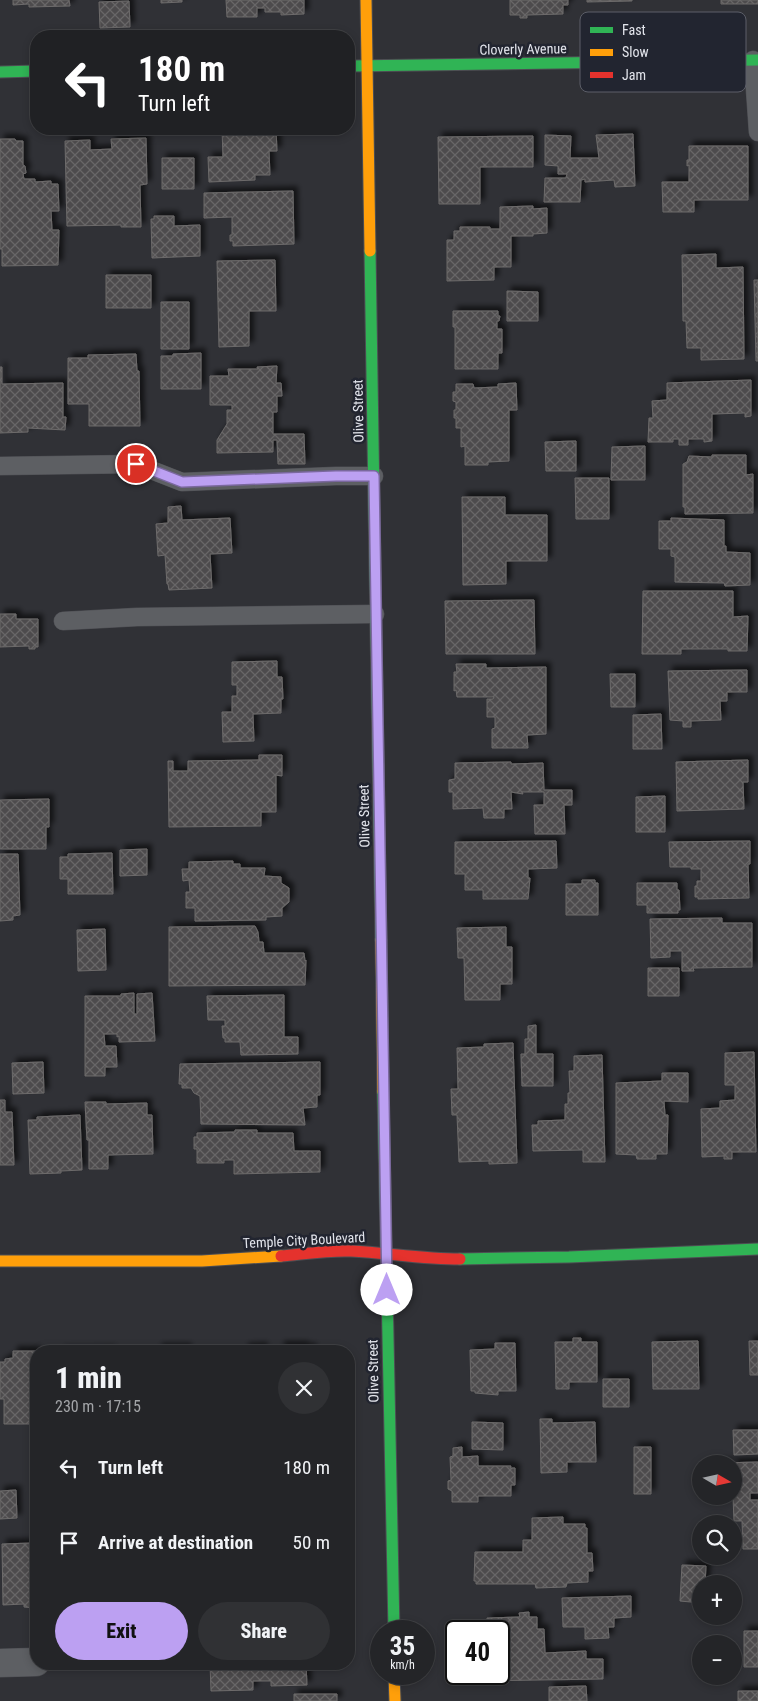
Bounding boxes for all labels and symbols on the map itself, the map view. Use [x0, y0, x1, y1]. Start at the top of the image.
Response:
legend [580, 12, 746, 92]
text: Fast [622, 22, 646, 38]
street label: Cloverly Avenue [479, 40, 567, 58]
text: Slow [622, 44, 649, 60]
text: Jam [622, 67, 646, 83]
street label: Olive Street [349, 379, 367, 443]
pin [115, 443, 157, 485]
street label: Olive Street [355, 784, 373, 848]
street label: Temple City Boulevard [242, 1229, 366, 1251]
position arrow [360, 1263, 412, 1315]
street label: Olive Street [364, 1339, 382, 1403]
north arrow [692, 1455, 742, 1505]
speed limit sign: 40 [445, 1620, 510, 1685]

